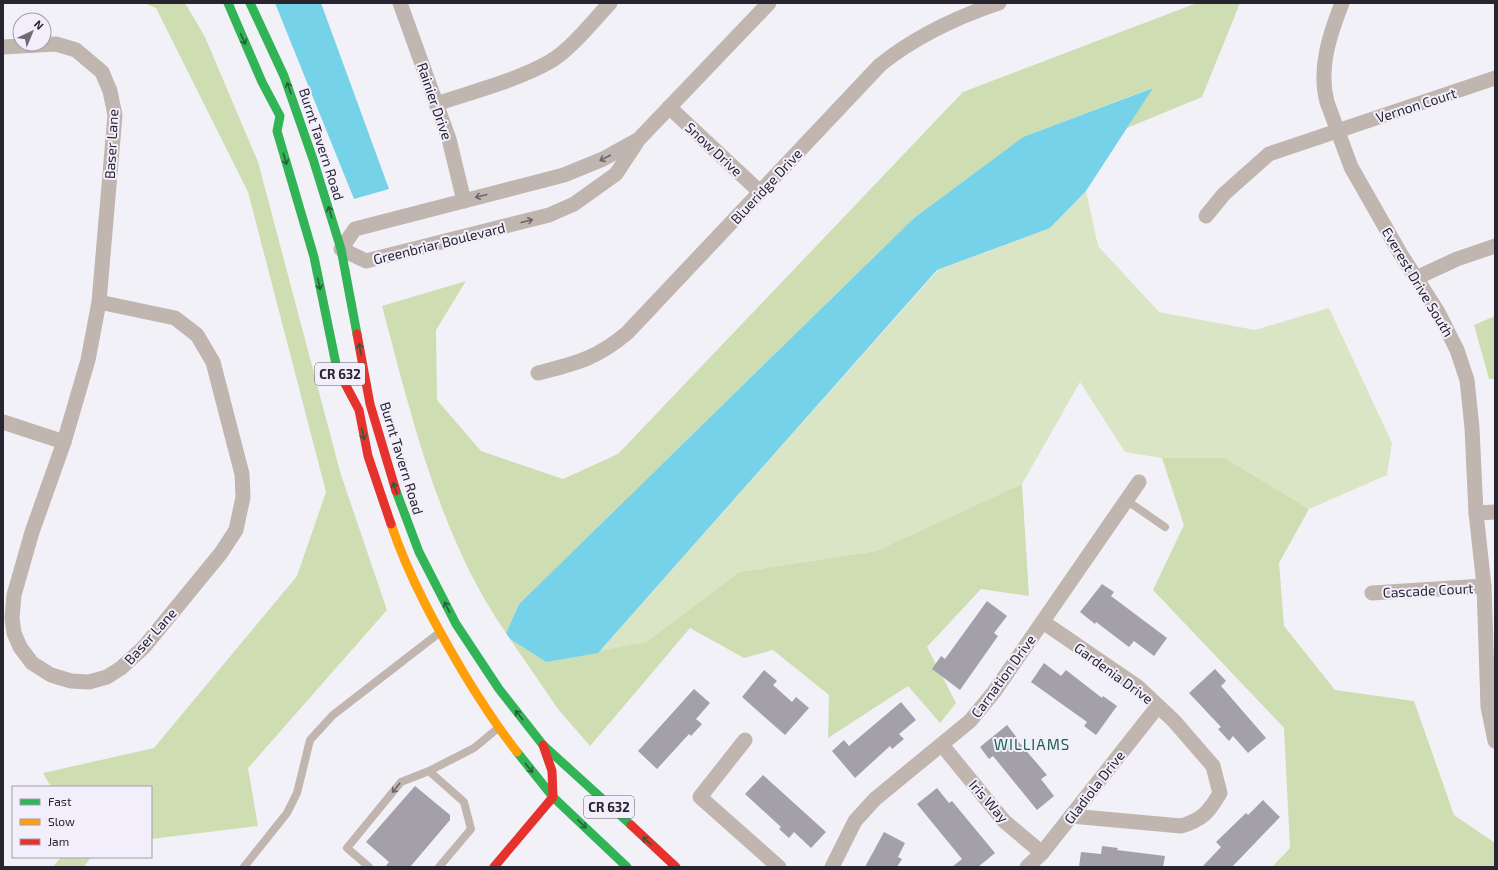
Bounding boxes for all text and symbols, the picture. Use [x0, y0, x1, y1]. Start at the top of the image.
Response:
north arrow [12, 12, 52, 52]
text: N [32, 17, 47, 32]
one-way arrow [240, 32, 248, 44]
street label: Rainier Drive [414, 60, 456, 142]
one-way arrow [284, 83, 292, 95]
street label: Vernon Court [1374, 84, 1458, 126]
street label: Burnt Tavern Road [296, 86, 348, 202]
street label: Baser Lane [101, 109, 121, 179]
street label: Snow Drive [682, 118, 746, 180]
street label: Blueridge Drive [727, 145, 805, 227]
one-way arrow [282, 152, 289, 165]
one-way arrow [599, 155, 611, 162]
one-way arrow [475, 193, 488, 201]
one-way arrow [326, 205, 333, 218]
one-way arrow [520, 217, 533, 224]
street label: Greenbriar Boulevard [371, 218, 507, 268]
street label: Everest Drive South [1379, 224, 1457, 340]
one-way arrow [316, 277, 324, 290]
one-way arrow [356, 342, 364, 355]
road number: CR 632 [315, 363, 365, 385]
street label: Burnt Tavern Road [377, 400, 427, 516]
one-way arrow [360, 427, 368, 440]
one-way arrow [390, 483, 398, 495]
street label: Cascade Court [1382, 579, 1474, 601]
one-way arrow [443, 601, 450, 613]
street label: Baser Lane [120, 604, 180, 668]
street label: Carnation Drive [967, 631, 1039, 721]
street label: Gardenia Drive [1071, 639, 1157, 707]
one-way arrow [515, 709, 523, 720]
district label: WILLIAMS [994, 735, 1070, 753]
street label: Gladiola Drive [1060, 747, 1128, 827]
one-way arrow [525, 762, 534, 773]
street label: Iris Way [966, 776, 1013, 826]
one-way arrow [391, 783, 400, 794]
legend [12, 786, 152, 858]
text: Fast [48, 794, 72, 808]
road number: CR 632 [584, 796, 634, 818]
text: Slow [48, 814, 75, 828]
one-way arrow [577, 819, 587, 829]
text: Jam [48, 834, 69, 848]
one-way arrow [642, 837, 652, 846]

